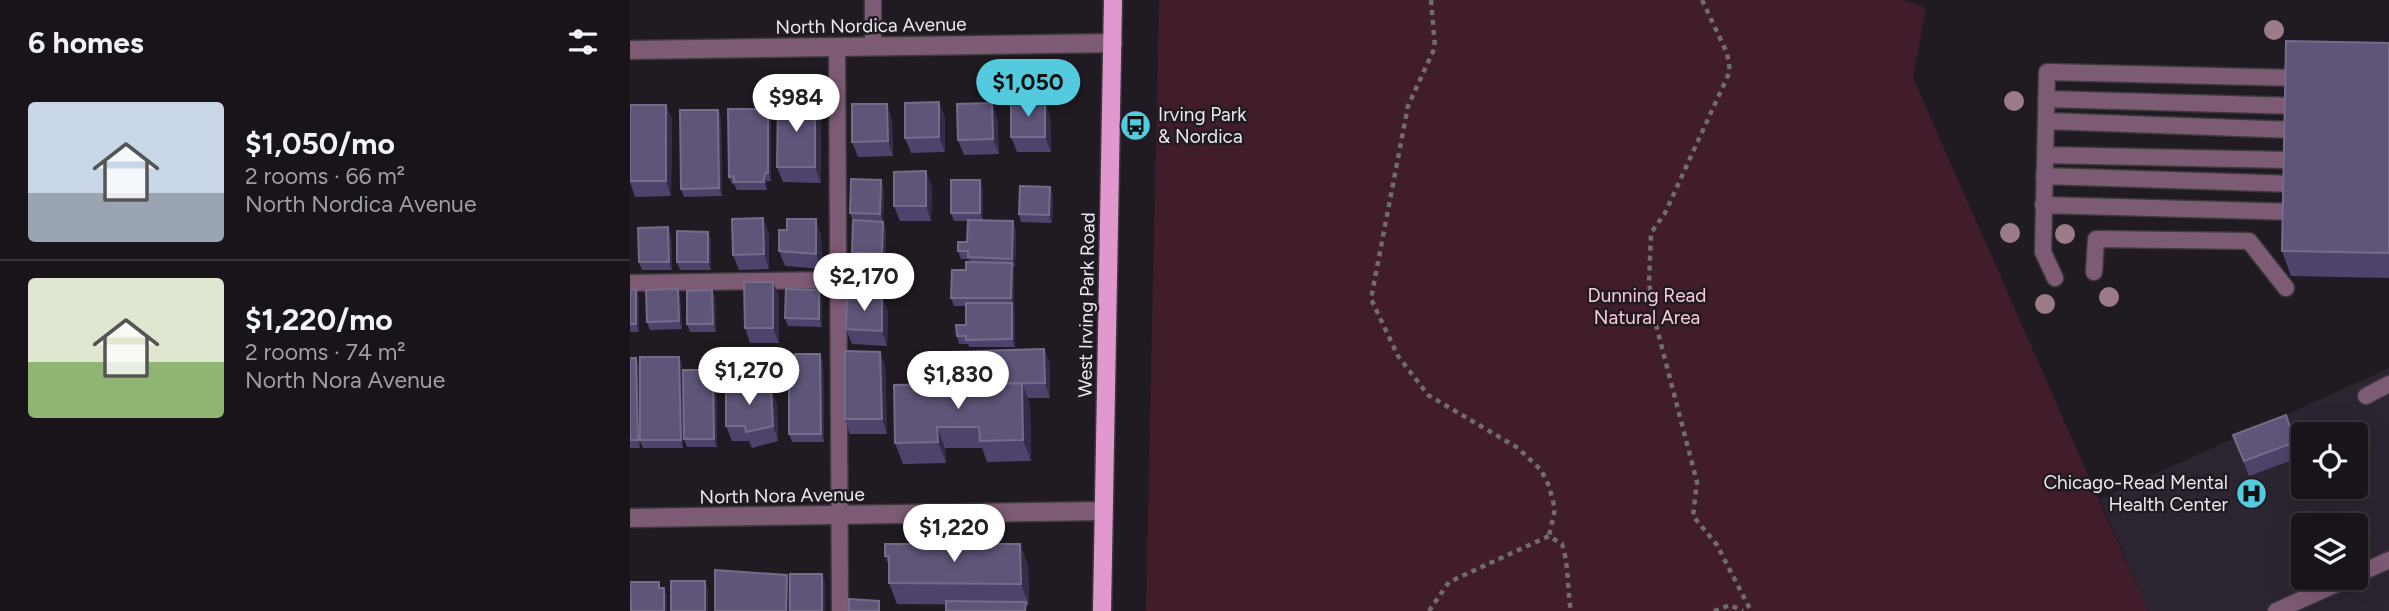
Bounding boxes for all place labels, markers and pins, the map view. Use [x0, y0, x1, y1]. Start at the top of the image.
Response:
pin: $1,050 [971, 60, 1085, 119]
pin: $984 [755, 74, 837, 134]
place label: Irving Park & Nordica [1158, 103, 1247, 148]
bus stop icon: Irving Park & Nordica [1118, 108, 1152, 142]
pin: $2,170 [807, 254, 921, 313]
pin: $1,270 [692, 348, 806, 407]
pin: $1,830 [901, 352, 1015, 411]
place label: Chicago-Read Mental Health Center [2043, 471, 2229, 516]
hospital icon: Chicago-Read Mental Health Center [2234, 476, 2268, 510]
pin: $1,220 [897, 504, 1011, 564]

